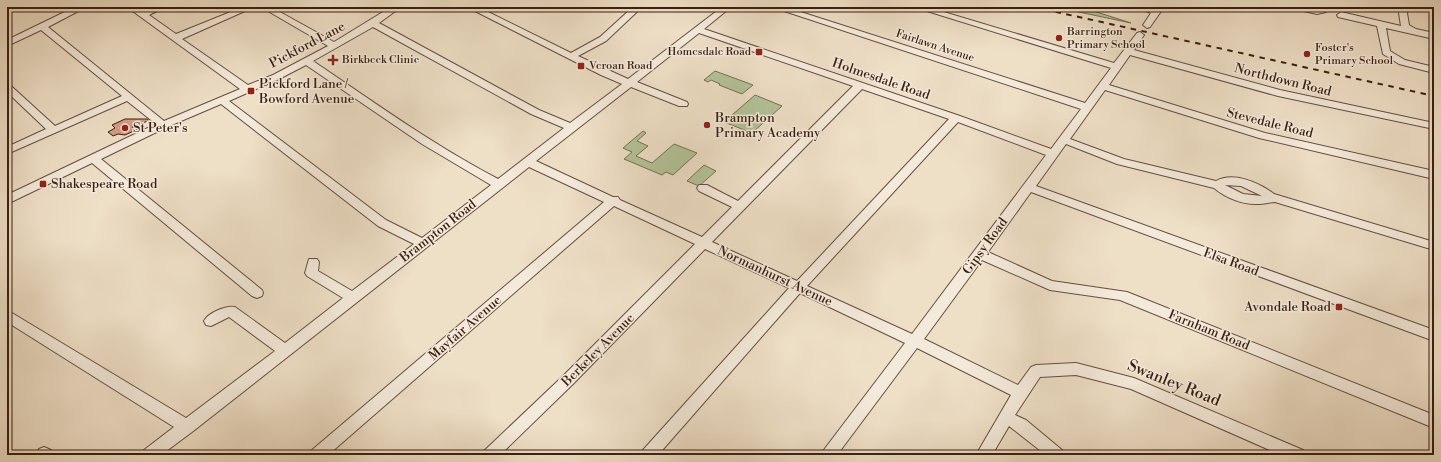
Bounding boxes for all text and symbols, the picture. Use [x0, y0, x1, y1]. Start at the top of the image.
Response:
street label: Pickford Lane [266, 18, 348, 72]
place label: Barrington Primary School [1066, 25, 1146, 52]
street label: Fairlawn Avenue [894, 27, 976, 65]
marker: Barrington Primary School [1054, 33, 1064, 43]
place label: Foster's Primary School [1315, 41, 1394, 68]
place label: Homesdale Road [668, 45, 752, 59]
marker: Homesdale Road [754, 47, 764, 57]
marker: Foster's Primary School [1302, 49, 1312, 59]
place label: Birkbeck Clinic [341, 53, 420, 67]
marker: Birkbeck Clinic [327, 54, 339, 66]
street label: Holmesdale Road [830, 55, 933, 103]
place label: Veroan Road [588, 59, 653, 73]
street label: Northdown Road [1233, 60, 1334, 100]
marker: Veroan Road [576, 61, 586, 71]
place label: Pickford Lane / Bowford Avenue [258, 76, 355, 107]
marker: Pickford Lane / Bowford Avenue [246, 86, 256, 96]
street label: Stevedale Road [1225, 105, 1315, 142]
place label: Brampton Primary Academy [714, 110, 821, 141]
place label: St Peter's [133, 120, 188, 136]
marker: Brampton Primary Academy [702, 120, 712, 130]
marker: St Peter's [120, 123, 130, 133]
place label: Shakespeare Road [51, 176, 158, 192]
marker: Shakespeare Road [38, 179, 48, 189]
street label: Brampton Road [396, 196, 480, 266]
street label: Gipsy Road [959, 214, 1011, 278]
street label: Normanhurst Avenue [715, 242, 835, 310]
street label: Elsa Road [1201, 245, 1262, 280]
street label: Mayfair Avenue [425, 292, 505, 364]
place label: Avondale Road [1243, 299, 1332, 315]
marker: Avondale Road [1334, 302, 1344, 312]
street label: Farnham Road [1166, 306, 1253, 354]
street label: Berkeley Avenue [557, 310, 638, 391]
street label: Swanley Road [1125, 355, 1223, 411]

